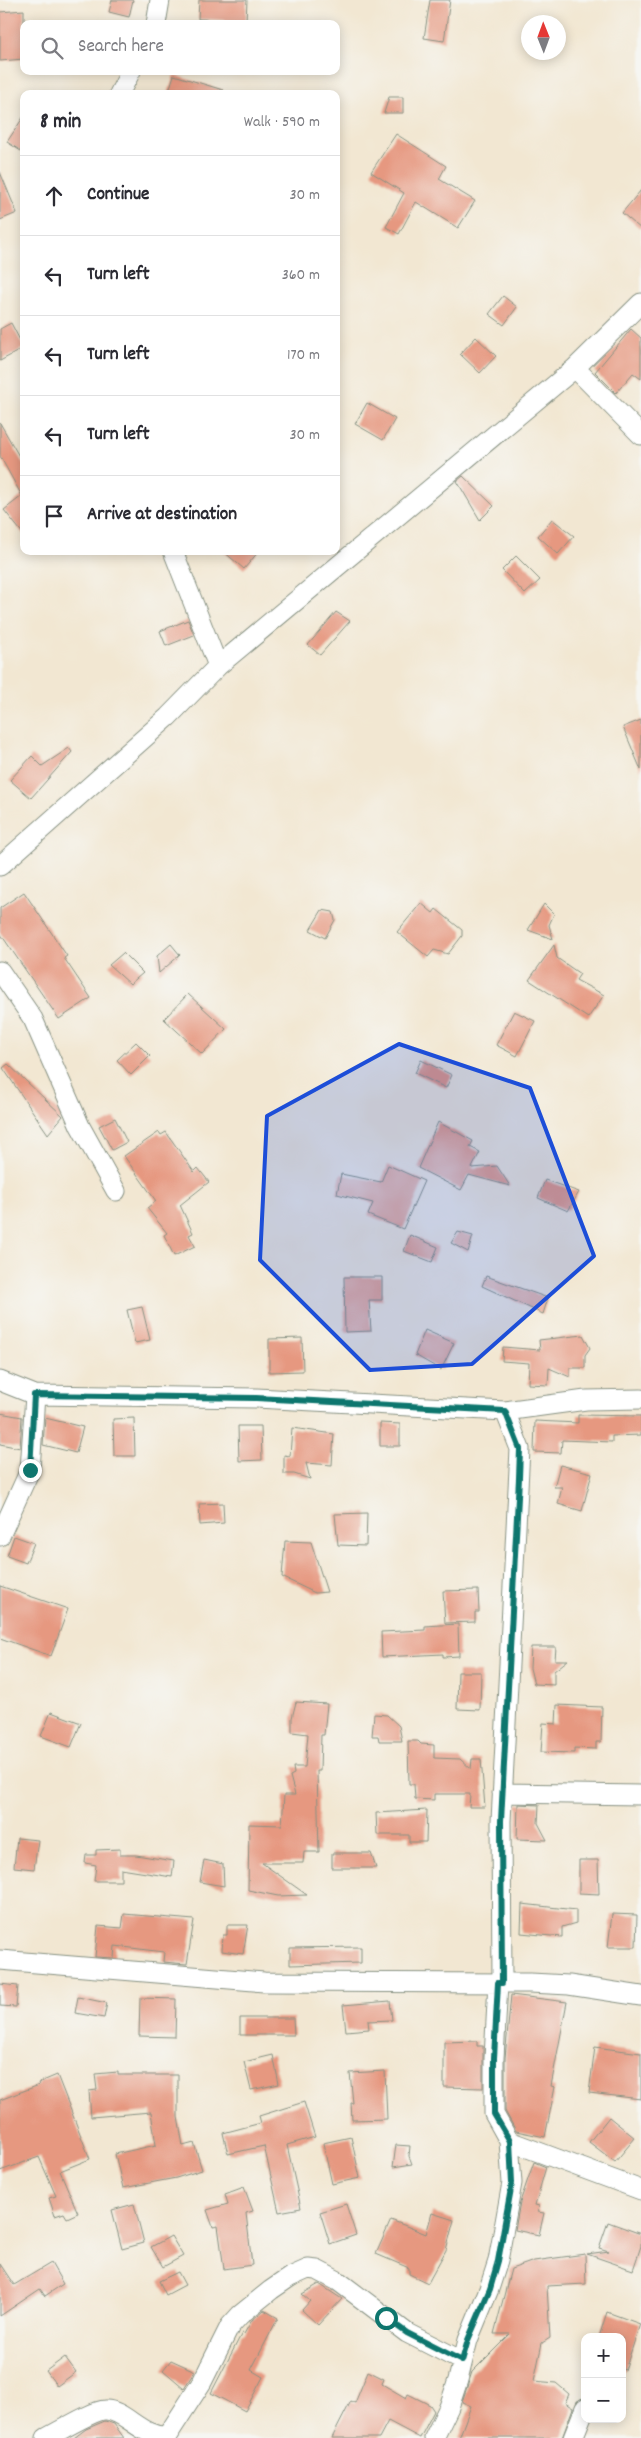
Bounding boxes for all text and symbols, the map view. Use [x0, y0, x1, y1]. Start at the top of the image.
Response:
north arrow [521, 15, 566, 60]
search box [20, 20, 340, 75]
icon: search [38, 34, 66, 62]
text: Search here [78, 34, 164, 61]
text: 8 min [40, 108, 81, 138]
text: Walk · 590 m [244, 111, 320, 134]
icon: ahead [40, 182, 68, 210]
text: Continue [87, 182, 149, 209]
text: 30 m [290, 184, 320, 207]
icon: left [40, 262, 68, 290]
text: Turn left [87, 262, 150, 289]
text: 360 m [282, 264, 320, 287]
icon: left [40, 342, 68, 370]
text: Turn left [87, 342, 150, 369]
text: 170 m [287, 344, 320, 367]
icon: left [40, 422, 68, 450]
text: Turn left [87, 422, 150, 449]
text: 30 m [290, 424, 320, 447]
icon: arrive [40, 502, 68, 530]
text: Arrive at destination [87, 502, 237, 529]
route end [19, 1459, 42, 1482]
route start [375, 2307, 398, 2330]
map controls [581, 2333, 626, 2423]
button: + [581, 2333, 626, 2378]
button: − [581, 2378, 626, 2423]

